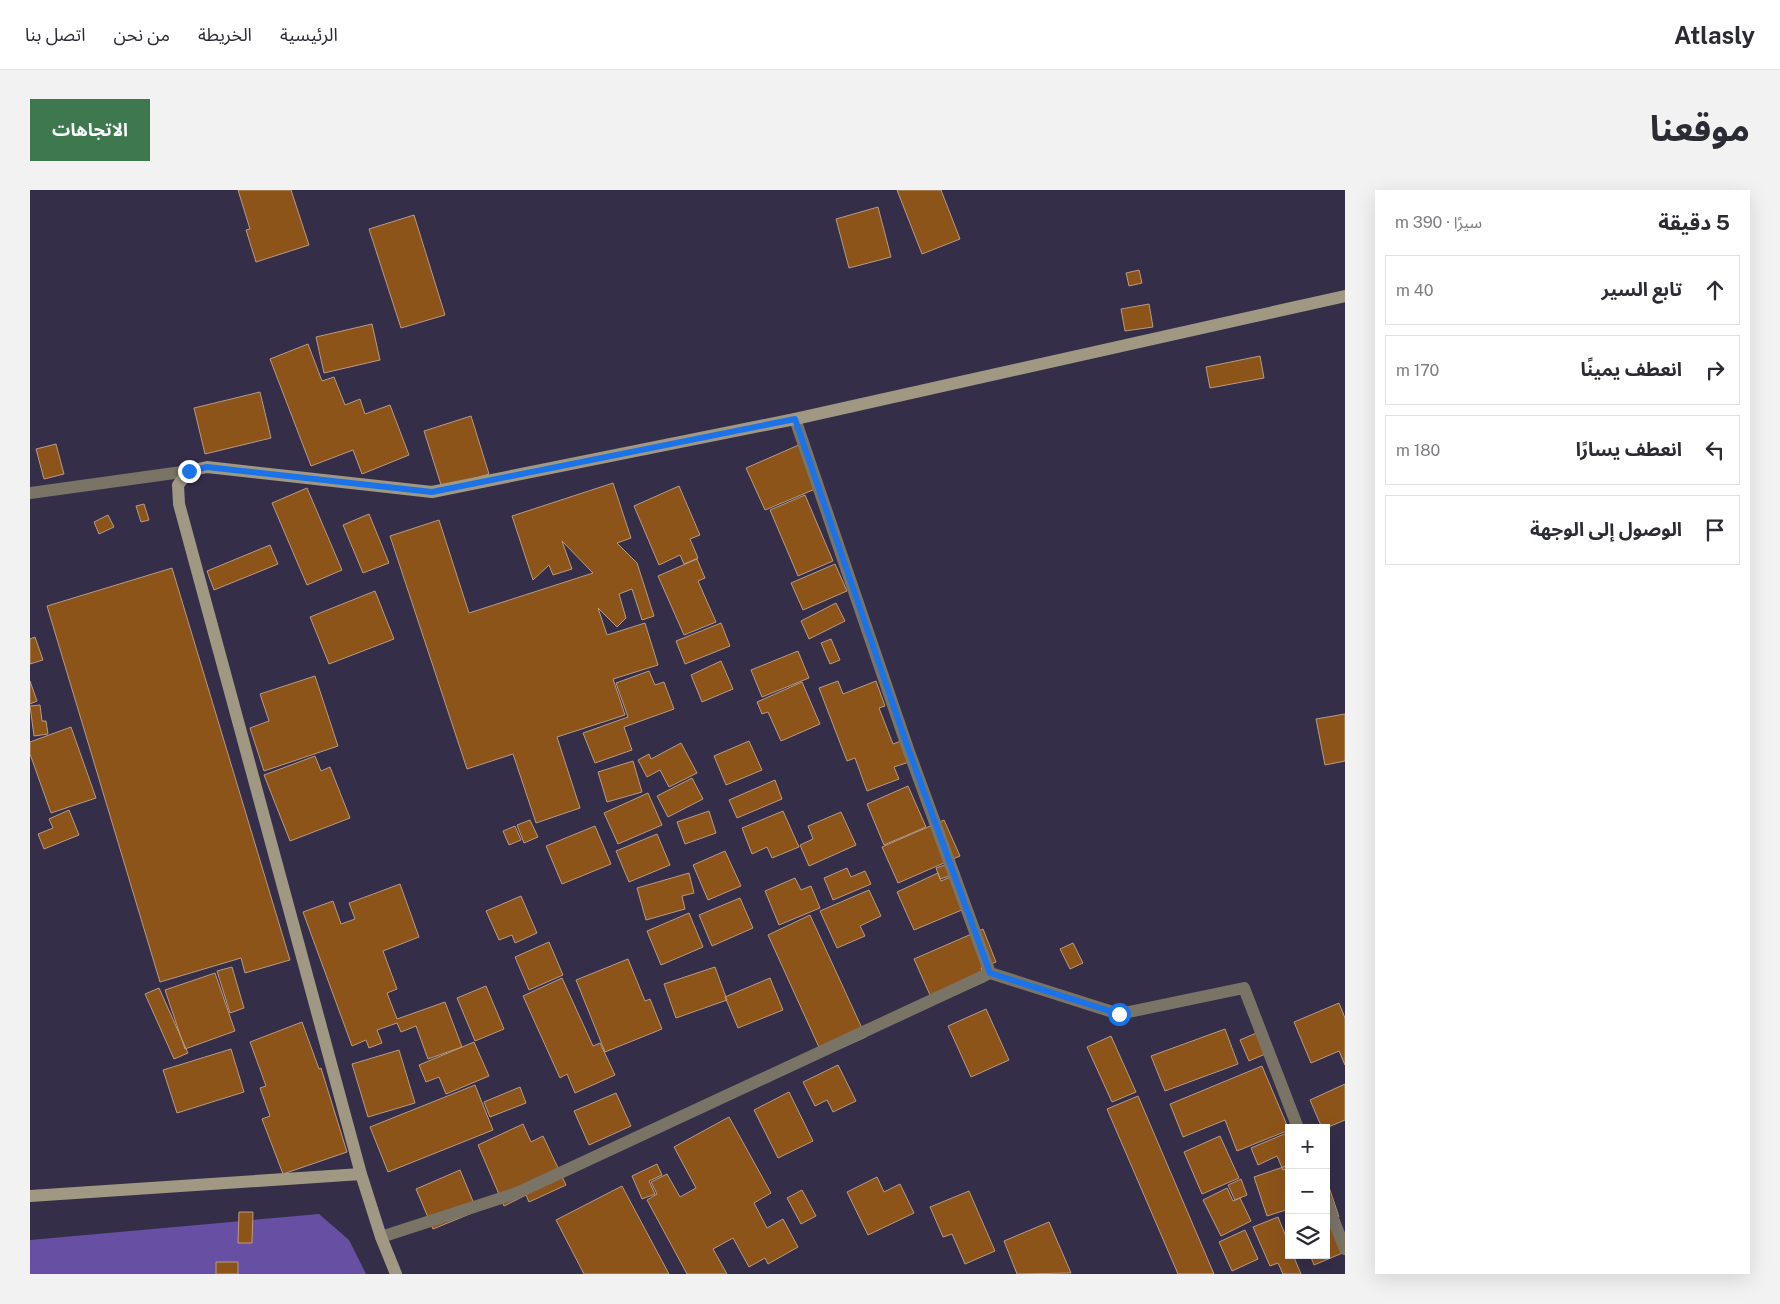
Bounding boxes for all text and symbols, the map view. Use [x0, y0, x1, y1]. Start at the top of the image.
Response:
text: Atlasly [1674, 21, 1755, 49]
text: اتصل بنا [25, 24, 86, 45]
text: من نحن [114, 24, 170, 45]
text: الخريطة [198, 24, 252, 45]
text: الرئيسية [280, 24, 338, 45]
button: الاتجاهات [30, 99, 150, 161]
text: موقعنا [1650, 108, 1750, 149]
text: 5 دقيقة [1658, 210, 1730, 235]
text: سيرًا · 390 m [1395, 213, 1482, 232]
icon: ahead [1701, 276, 1729, 304]
text: تابع السير [1601, 278, 1682, 300]
text: 40 m [1396, 281, 1434, 300]
icon: right [1701, 356, 1729, 384]
text: انعطف يمينًا [1581, 358, 1682, 380]
text: 170 m [1396, 361, 1439, 380]
icon: left [1701, 436, 1729, 464]
text: انعطف يسارًا [1576, 438, 1682, 460]
text: 180 m [1396, 441, 1440, 460]
route end [178, 460, 201, 483]
icon: arrive [1701, 516, 1729, 544]
text: الوصول إلى الوجهة [1530, 518, 1682, 540]
route start [1108, 1003, 1131, 1026]
map controls [1285, 1124, 1330, 1259]
button: + [1285, 1124, 1330, 1169]
button: − [1285, 1169, 1330, 1214]
button: layers [1285, 1214, 1330, 1259]

